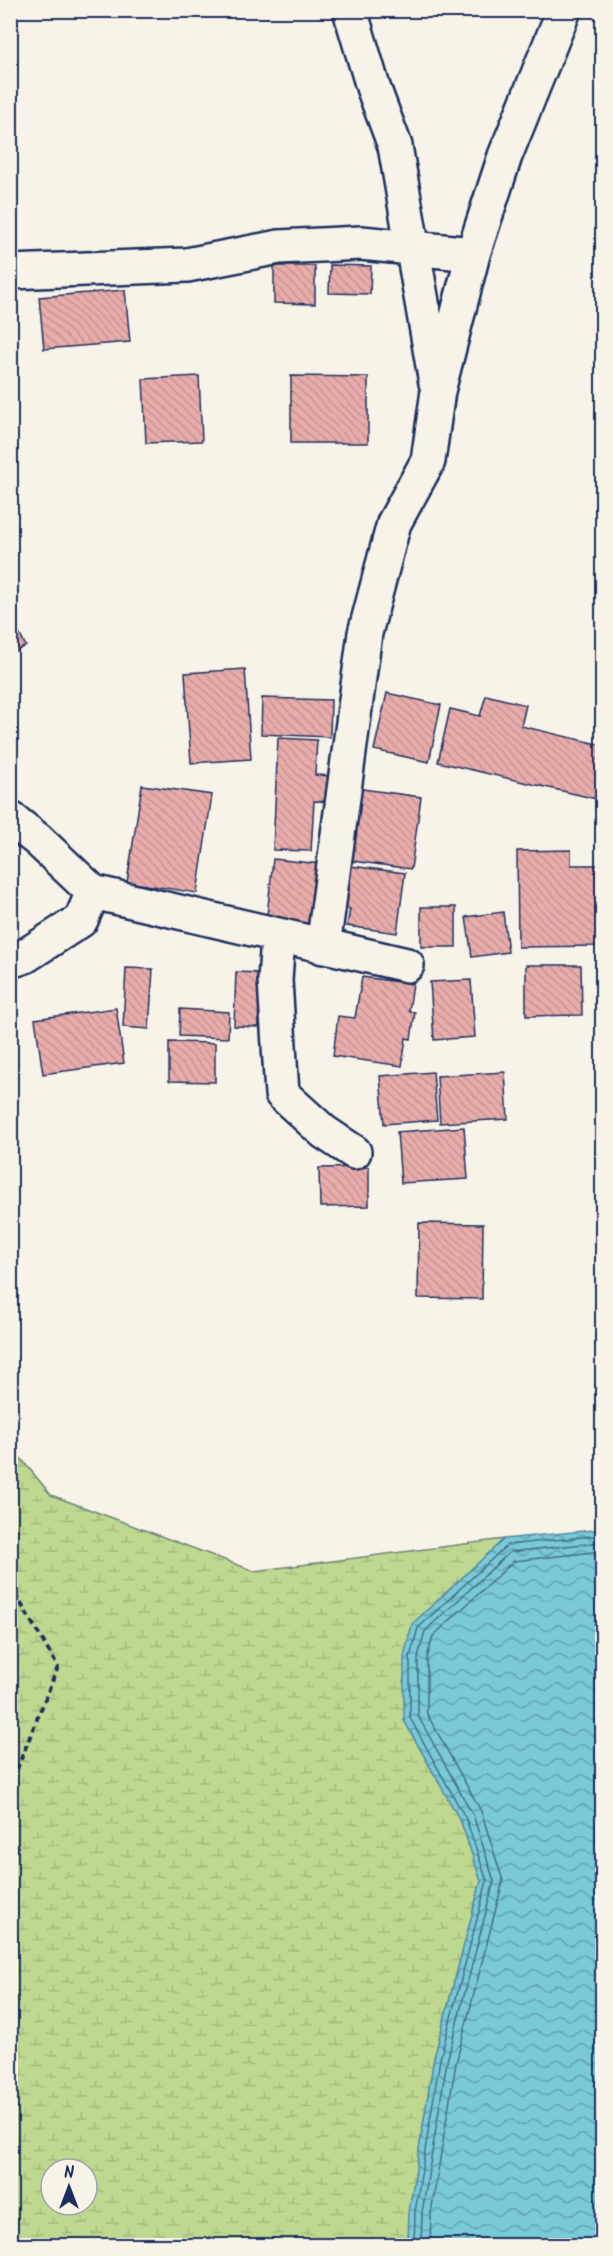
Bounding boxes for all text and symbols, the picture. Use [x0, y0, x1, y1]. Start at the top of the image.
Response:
north arrow [39, 2157, 99, 2217]
text: N [64, 2161, 74, 2186]

